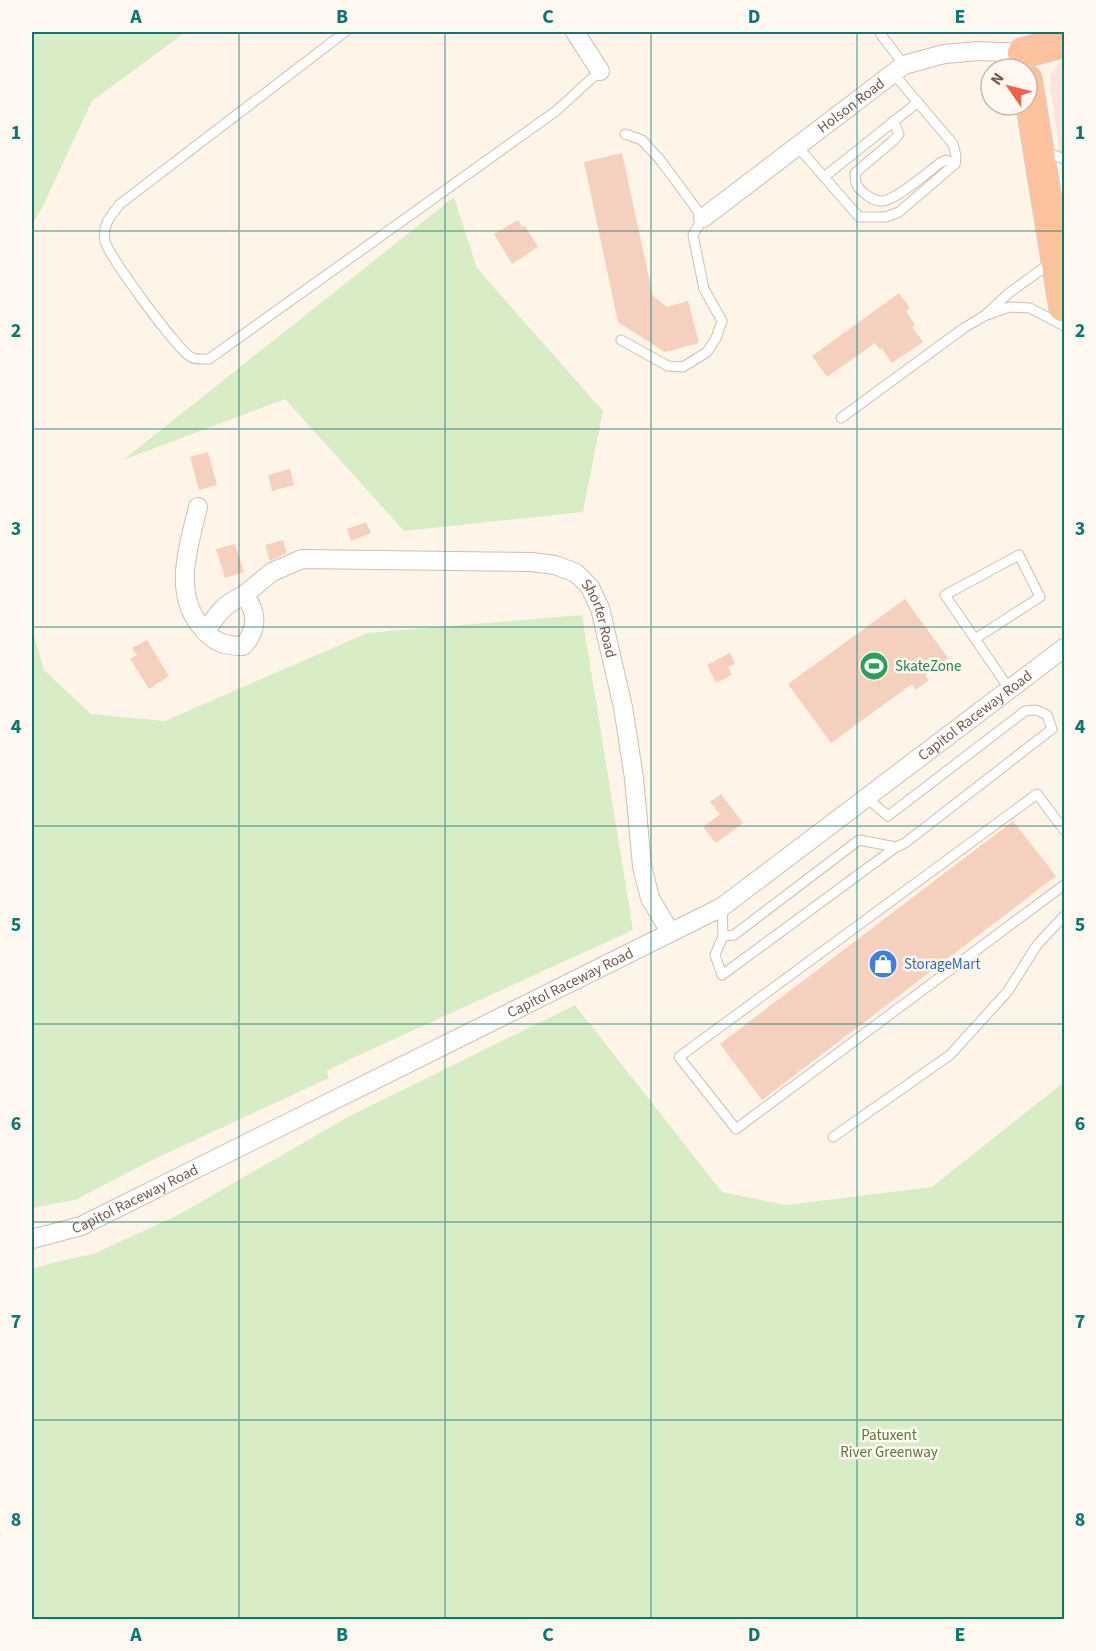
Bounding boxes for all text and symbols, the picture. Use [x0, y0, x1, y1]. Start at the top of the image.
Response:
text: A [129, 3, 142, 31]
text: B [336, 3, 348, 31]
text: C [542, 3, 554, 31]
text: D [748, 3, 760, 31]
text: E [955, 3, 965, 31]
north arrow [979, 57, 1039, 117]
text: N [985, 68, 1010, 90]
street label: Holson Road [813, 73, 889, 138]
text: 1 [11, 119, 21, 147]
text: 1 [1075, 119, 1085, 147]
text: 2 [11, 317, 21, 345]
text: 2 [1075, 317, 1085, 345]
text: 3 [11, 515, 21, 543]
text: 3 [1075, 515, 1085, 543]
street label: Shorter Road [576, 574, 621, 660]
sports icon: SkateZone [858, 650, 890, 682]
place label: SkateZone [895, 656, 962, 677]
street label: Capitol Raceway Road [914, 666, 1037, 766]
text: 4 [11, 713, 22, 741]
text: 4 [1075, 713, 1086, 741]
text: 5 [11, 911, 21, 939]
text: 5 [1075, 911, 1085, 939]
street label: Capitol Raceway Road [504, 943, 637, 1023]
shop icon: StorageMart [867, 948, 899, 980]
place label: StorageMart [904, 954, 981, 975]
text: 6 [11, 1110, 21, 1138]
text: 6 [1075, 1110, 1085, 1138]
street label: Capitol Raceway Road [70, 1159, 202, 1239]
text: 7 [11, 1308, 21, 1336]
text: 7 [1075, 1308, 1085, 1336]
park label: Patuxent River Greenway [840, 1425, 938, 1463]
text: 8 [11, 1506, 21, 1534]
text: 8 [1075, 1506, 1085, 1534]
text: A [129, 1621, 142, 1649]
text: B [336, 1621, 348, 1649]
text: C [542, 1621, 554, 1649]
text: D [748, 1621, 760, 1649]
text: E [955, 1621, 965, 1649]

